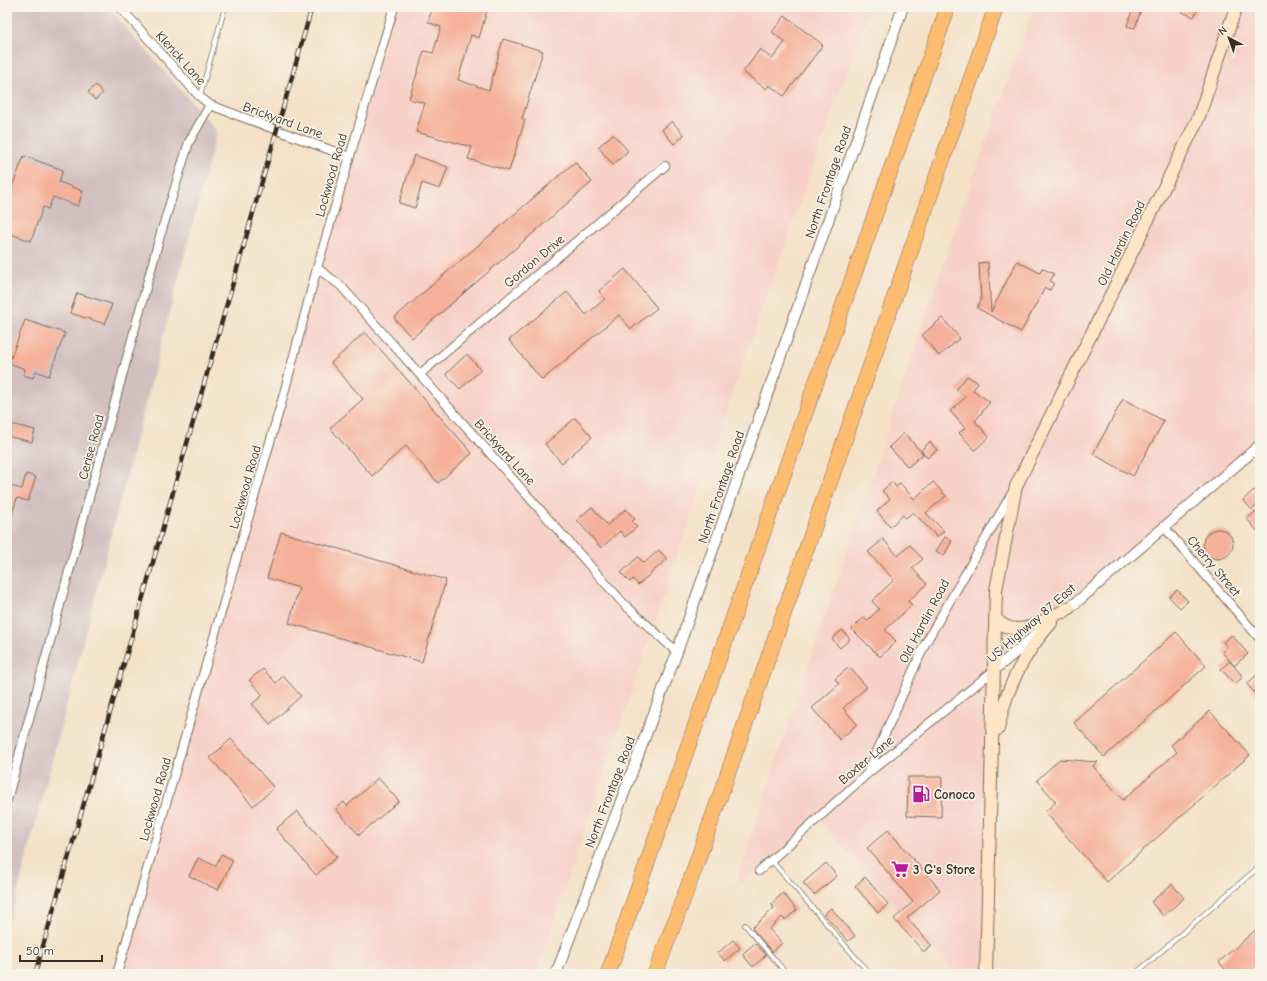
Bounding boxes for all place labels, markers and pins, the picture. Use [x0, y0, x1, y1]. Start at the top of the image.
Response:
fuel station icon: Conoco [911, 784, 931, 804]
place label: Conoco [934, 787, 975, 802]
supermarket icon: 3 G's Store [890, 859, 910, 879]
place label: 3 G's Store [913, 862, 976, 877]

